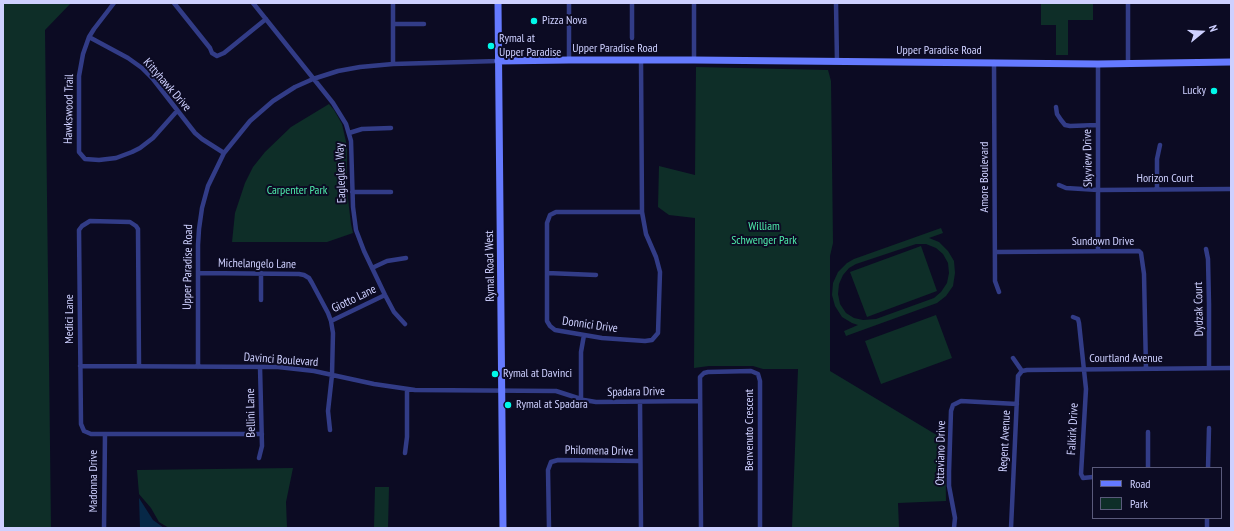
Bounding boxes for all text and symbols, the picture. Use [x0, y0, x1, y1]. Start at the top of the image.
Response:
north arrow [1182, 12, 1222, 52]
place label: Pizza Nova [542, 14, 587, 28]
marker: Pizza Nova [529, 16, 539, 26]
text: N [1206, 23, 1221, 33]
place label: Rymal at Upper Paradise [499, 32, 561, 60]
marker: Rymal at Upper Paradise [486, 41, 496, 51]
street label: Upper Paradise Road [572, 42, 658, 56]
street label: Upper Paradise Road [896, 44, 982, 58]
street label: Kittyhawk Drive [140, 55, 194, 115]
street label: Hawkswood Trail [61, 74, 77, 144]
place label: Lucky [1183, 84, 1206, 98]
marker: Lucky [1209, 86, 1219, 96]
street label: Skyview Drive [1080, 129, 1096, 187]
street label: Amore Boulevard [978, 142, 992, 212]
street label: Eagleglen Way [333, 143, 349, 203]
street label: Horizon Court [1136, 172, 1194, 186]
park label: Carpenter Park [267, 184, 327, 198]
park label: William Schwenger Park [731, 220, 797, 248]
street label: Upper Paradise Road [180, 224, 196, 310]
street label: Rymal Road West [482, 230, 498, 302]
street label: Sundown Drive [1072, 235, 1134, 249]
street label: Michelangelo Lane [218, 256, 296, 272]
street label: Giotto Lane [329, 282, 379, 316]
street label: Dydzak Court [1191, 282, 1207, 336]
street label: Medici Lane [63, 294, 77, 344]
street label: Donnici Drive [561, 314, 619, 336]
street label: Davinci Boulevard [243, 350, 319, 370]
street label: Courtland Avenue [1089, 352, 1163, 366]
place label: Rymal at Davinci [503, 367, 572, 381]
marker: Rymal at Davinci [490, 369, 500, 379]
street label: Spadara Drive [607, 384, 665, 400]
street label: Bellini Lane [243, 388, 259, 438]
street label: Benvenuto Crescent [743, 389, 757, 471]
place label: Rymal at Spadara [516, 398, 588, 412]
marker: Rymal at Spadara [503, 400, 513, 410]
street label: Falkirk Drive [1064, 403, 1082, 455]
street label: Regent Avenue [996, 410, 1014, 472]
street label: Ottaviano Drive [933, 420, 949, 486]
street label: Philomena Drive [565, 443, 633, 459]
street label: Madonna Drive [87, 450, 101, 512]
legend [1092, 467, 1222, 519]
text: Road [1130, 476, 1150, 491]
text: Park [1130, 496, 1148, 511]

